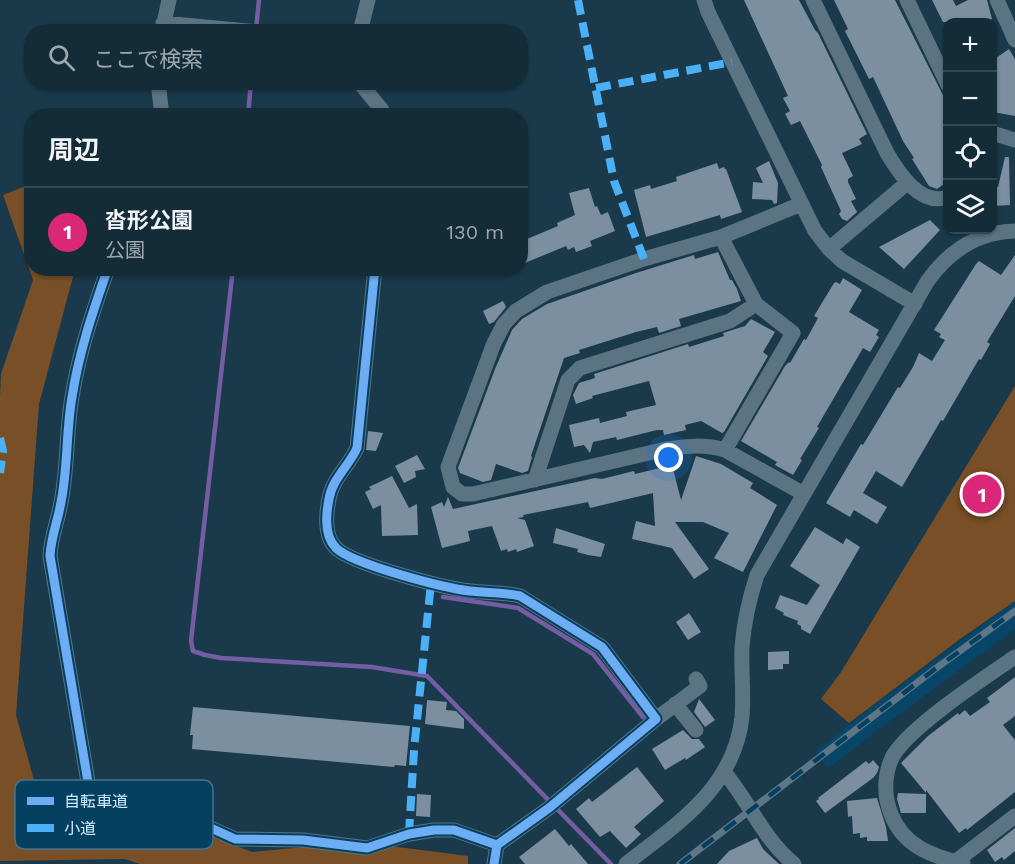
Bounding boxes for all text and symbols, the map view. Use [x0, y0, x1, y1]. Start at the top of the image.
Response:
map controls [943, 18, 997, 234]
button: + [943, 18, 997, 72]
search box [24, 24, 528, 90]
icon: search [45, 41, 78, 74]
text: ここで検索 [93, 47, 203, 72]
button: − [943, 72, 997, 126]
button: locate [943, 126, 997, 180]
text: 周辺 [48, 135, 100, 165]
button: layers [943, 180, 997, 234]
text: 沓形公園 [105, 208, 193, 233]
text: 1 [63, 220, 72, 244]
text: 130 m [446, 220, 504, 244]
text: 公園 [105, 238, 145, 262]
your location [654, 443, 683, 472]
pin: 1 [962, 472, 1002, 516]
legend [15, 780, 213, 849]
text: 自転車道 [64, 792, 128, 811]
text: 小道 [64, 819, 96, 838]

